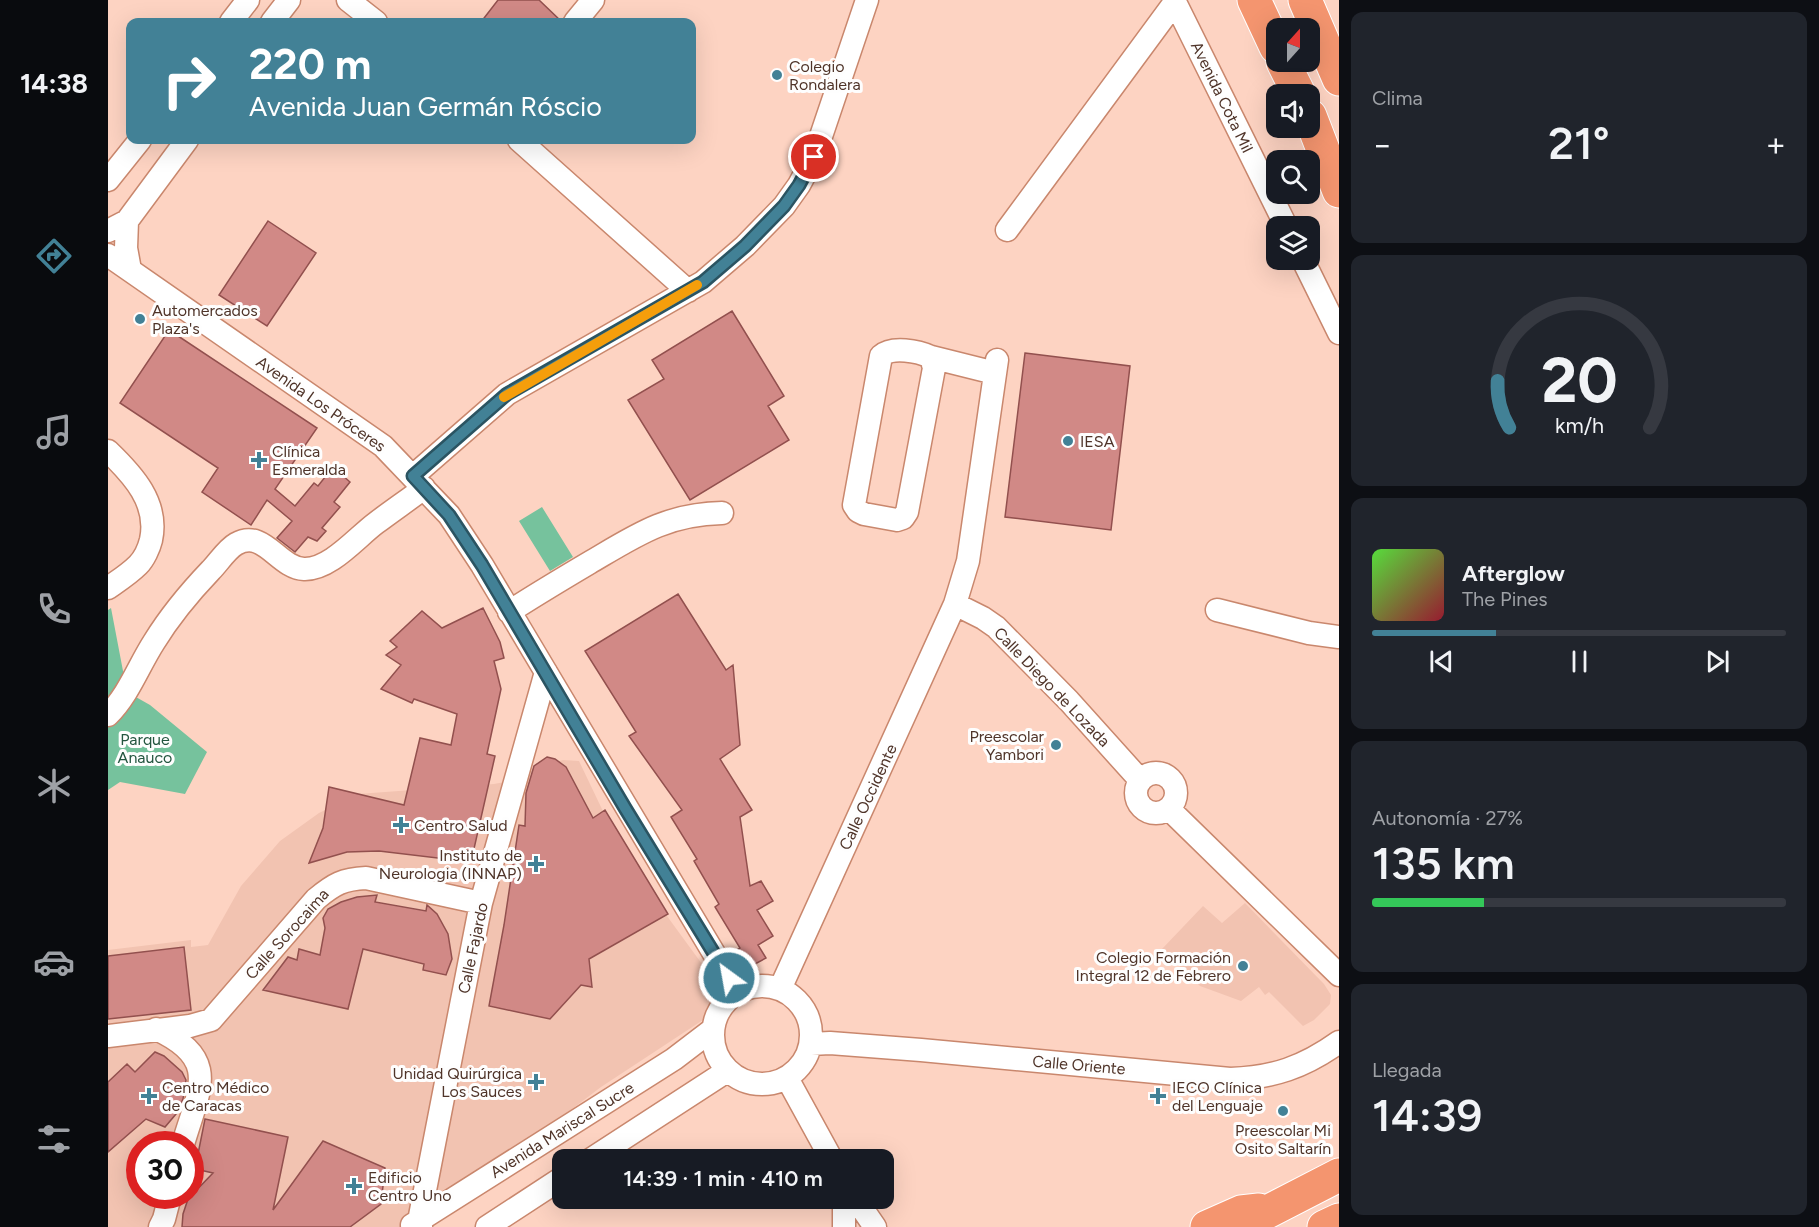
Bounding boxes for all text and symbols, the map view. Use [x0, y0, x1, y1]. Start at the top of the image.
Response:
north arrow [1266, 18, 1320, 72]
map controls [1266, 18, 1320, 270]
street label: Avenida Cota Mil [1187, 38, 1257, 156]
text: 220 m [249, 39, 371, 90]
icon: right [150, 42, 228, 120]
place label: Colegio Rondalera [789, 57, 861, 94]
text: 14:38 [20, 67, 88, 100]
marker: Colegio Rondalera [770, 68, 784, 82]
button: sound [1266, 84, 1320, 138]
text: Clima [1372, 86, 1423, 110]
text: Avenida Juan Germán Róscio [249, 90, 602, 123]
text: 21° [1548, 116, 1610, 170]
text: − [1372, 125, 1393, 164]
text: + [1765, 125, 1786, 164]
pin [788, 131, 839, 182]
icon: arrive [797, 140, 830, 173]
button: search [1266, 150, 1320, 204]
button: layers [1266, 216, 1320, 270]
icon: directions [33, 235, 75, 277]
place label: Automercados Plaza's [152, 301, 258, 338]
marker: Automercados Plaza's [133, 312, 147, 326]
text: 20 [1541, 343, 1617, 418]
street label: Avenida Los Próceres [253, 352, 389, 456]
icon: music [33, 411, 75, 453]
text: km/h [1555, 413, 1603, 438]
place label: IESA [1080, 432, 1115, 451]
marker: IESA [1061, 434, 1075, 448]
place label: Clínica Esmeralda [272, 442, 346, 479]
marker: Clínica Esmeralda [250, 451, 268, 469]
text: Afterglow [1462, 560, 1565, 587]
text: The Pines [1462, 587, 1548, 611]
icon: phone [33, 588, 75, 630]
street label: Calle Diego de Lozada [990, 623, 1114, 751]
icon: previous [1425, 645, 1458, 678]
icon: pause [1563, 645, 1596, 678]
icon: next [1701, 645, 1734, 678]
place label: Preescolar Yambori [969, 727, 1045, 764]
park label: Parque Anauco [118, 730, 172, 767]
marker: Preescolar Yambori [1049, 738, 1063, 752]
street label: Calle Occidente [835, 741, 901, 853]
icon: climate [33, 765, 75, 807]
text: Autonomía · 27% [1372, 806, 1523, 830]
marker: Centro Salud [392, 816, 410, 834]
place label: Centro Salud [414, 816, 508, 835]
text: 135 km [1372, 836, 1515, 890]
place label: Instituto de Neurologia (INNAP) [379, 846, 522, 883]
marker: Instituto de Neurologia (INNAP) [527, 855, 545, 873]
street label: Calle Sorocaima [241, 885, 333, 983]
street label: Calle Fajardo [454, 901, 492, 995]
icon: car [33, 941, 75, 983]
position arrow [697, 946, 761, 1010]
place label: Colegio Formación Integral 12 de Febrero [1075, 948, 1231, 985]
marker: Colegio Formación Integral 12 de Febrero [1236, 959, 1250, 973]
street label: Calle Oriente [1032, 1051, 1127, 1079]
text: Llegada [1372, 1058, 1442, 1082]
place label: Unidad Quirúrgica Los Sauces [392, 1064, 522, 1101]
marker: Unidad Quirúrgica Los Sauces [527, 1073, 545, 1091]
place label: Centro Médico de Caracas [162, 1078, 269, 1115]
street label: Avenida Mariscal Sucre [487, 1078, 638, 1182]
place label: IECO Clínica del Lenguaje [1172, 1078, 1263, 1115]
marker: Centro Médico de Caracas [140, 1087, 158, 1105]
marker: IECO Clínica del Lenguaje [1149, 1087, 1167, 1105]
text: 14:39 [1372, 1088, 1482, 1142]
marker: Preescolar Mi Osito Saltarín [1276, 1104, 1290, 1118]
icon: filters [33, 1118, 75, 1160]
place label: Preescolar Mi Osito Saltarín [1235, 1121, 1331, 1158]
speed limit sign: 30 [126, 1131, 204, 1209]
text: 14:39 · 1 min · 410 m [623, 1165, 823, 1192]
place label: Edificio Centro Uno [368, 1168, 451, 1205]
marker: Edificio Centro Uno [345, 1177, 363, 1195]

